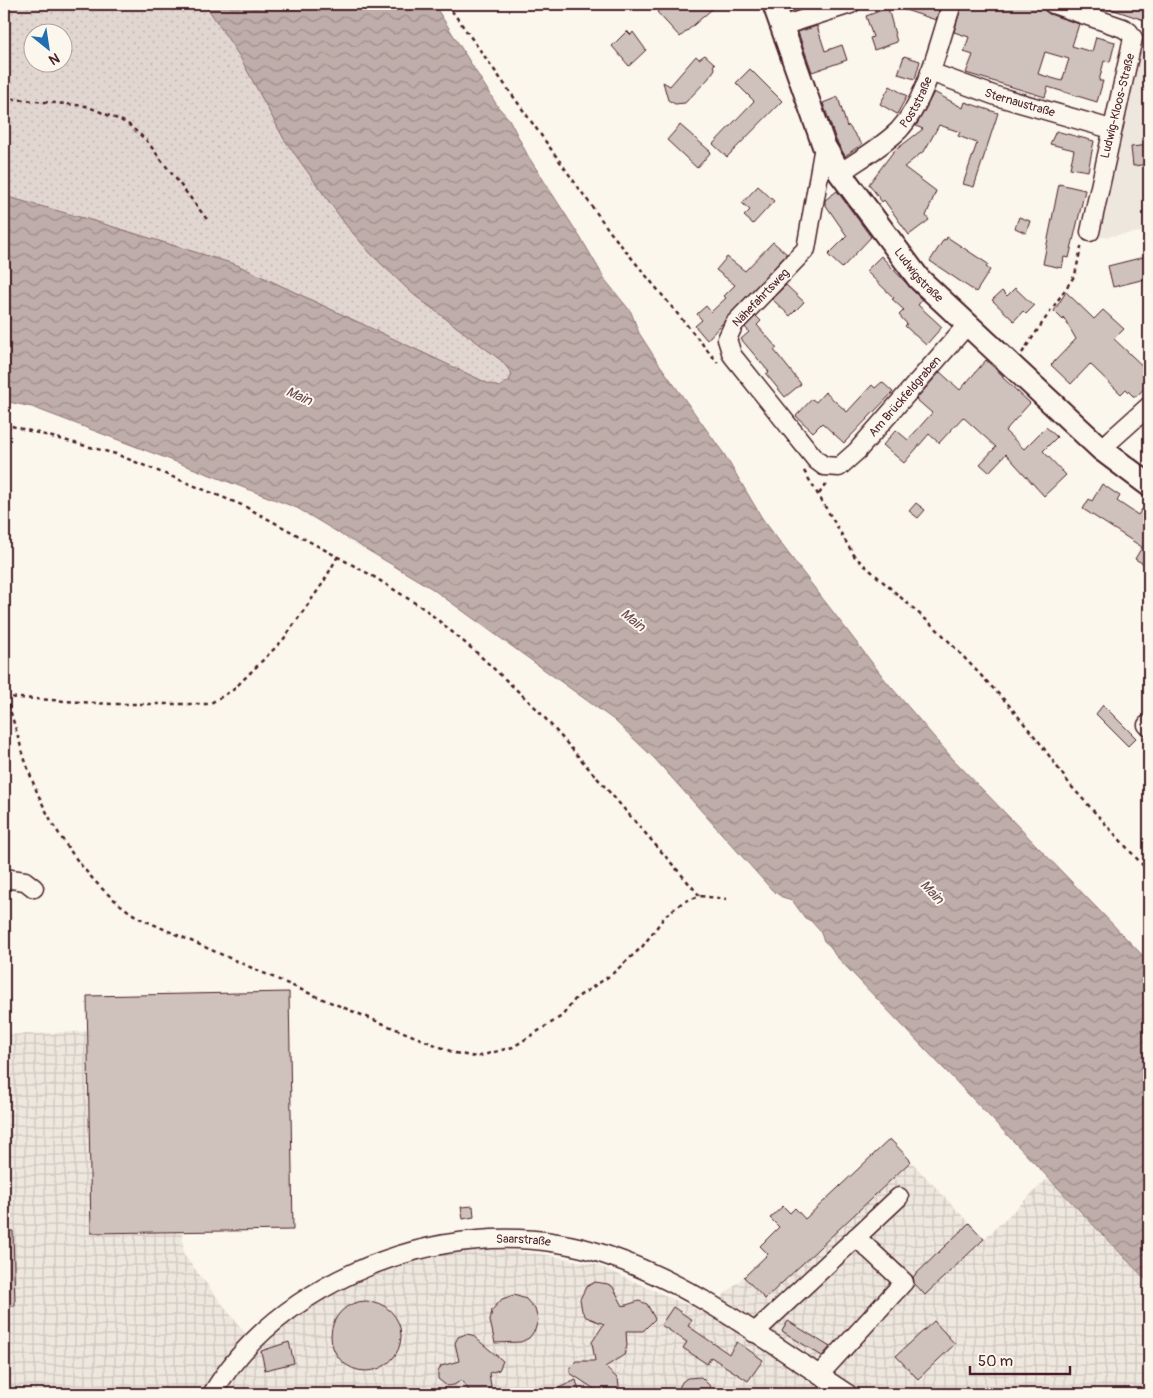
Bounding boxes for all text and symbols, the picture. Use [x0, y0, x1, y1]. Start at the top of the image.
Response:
north arrow [22, 22, 72, 72]
text: N [46, 49, 63, 69]
street label: Ludwig-Kloos-Straße [1098, 52, 1138, 160]
street label: Poststraße [896, 74, 936, 131]
street label: Sternaustraße [982, 85, 1057, 120]
street label: Ludwigstraße [891, 245, 947, 305]
street label: Nähefahrtsweg [729, 266, 793, 330]
street label: Am Brückfeldgraben [865, 353, 944, 440]
water label: Main [283, 383, 316, 410]
water label: Main [617, 605, 650, 636]
water label: Main [917, 876, 948, 908]
street label: Saarstraße [496, 1231, 552, 1249]
scale bar [970, 1343, 1070, 1375]
text: 50 m [978, 1352, 1013, 1371]

